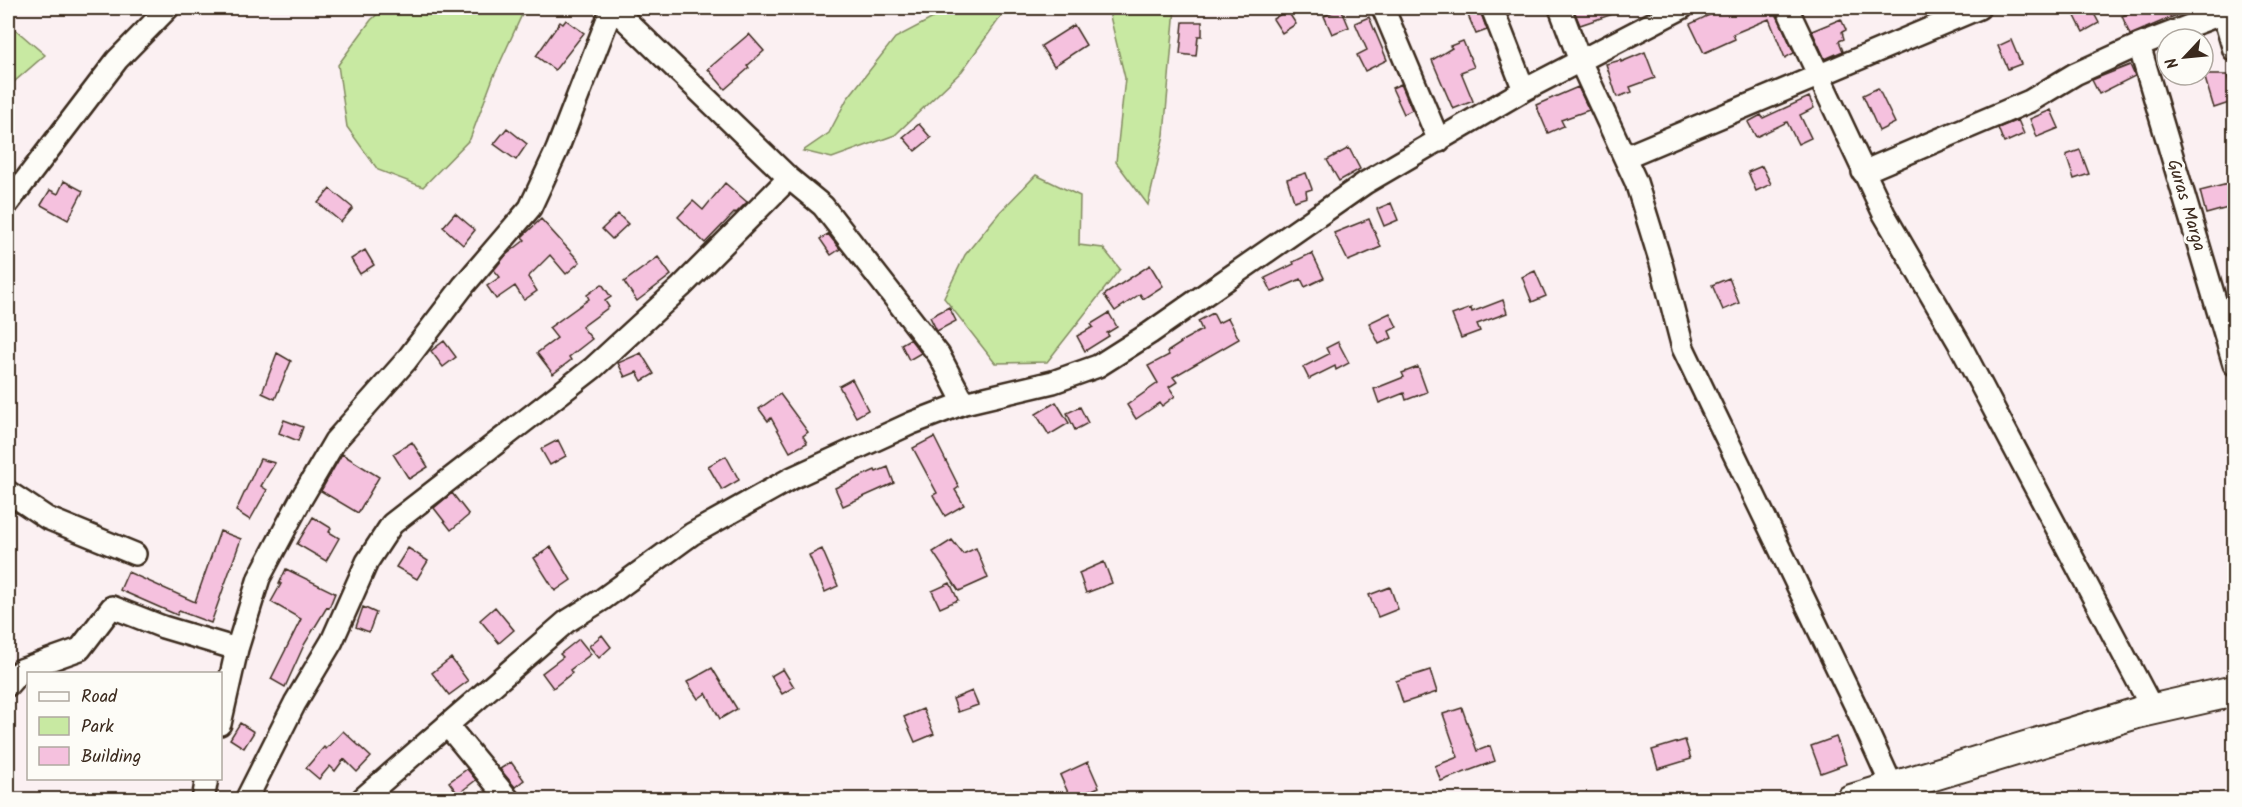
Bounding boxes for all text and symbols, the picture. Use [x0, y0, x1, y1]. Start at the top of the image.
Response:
north arrow [2155, 27, 2215, 87]
text: N [2159, 53, 2186, 73]
street label: Guras Marga [2158, 156, 2213, 255]
legend [27, 672, 222, 780]
text: Road [81, 683, 118, 712]
text: Park [81, 713, 114, 742]
text: Building [81, 743, 141, 772]

